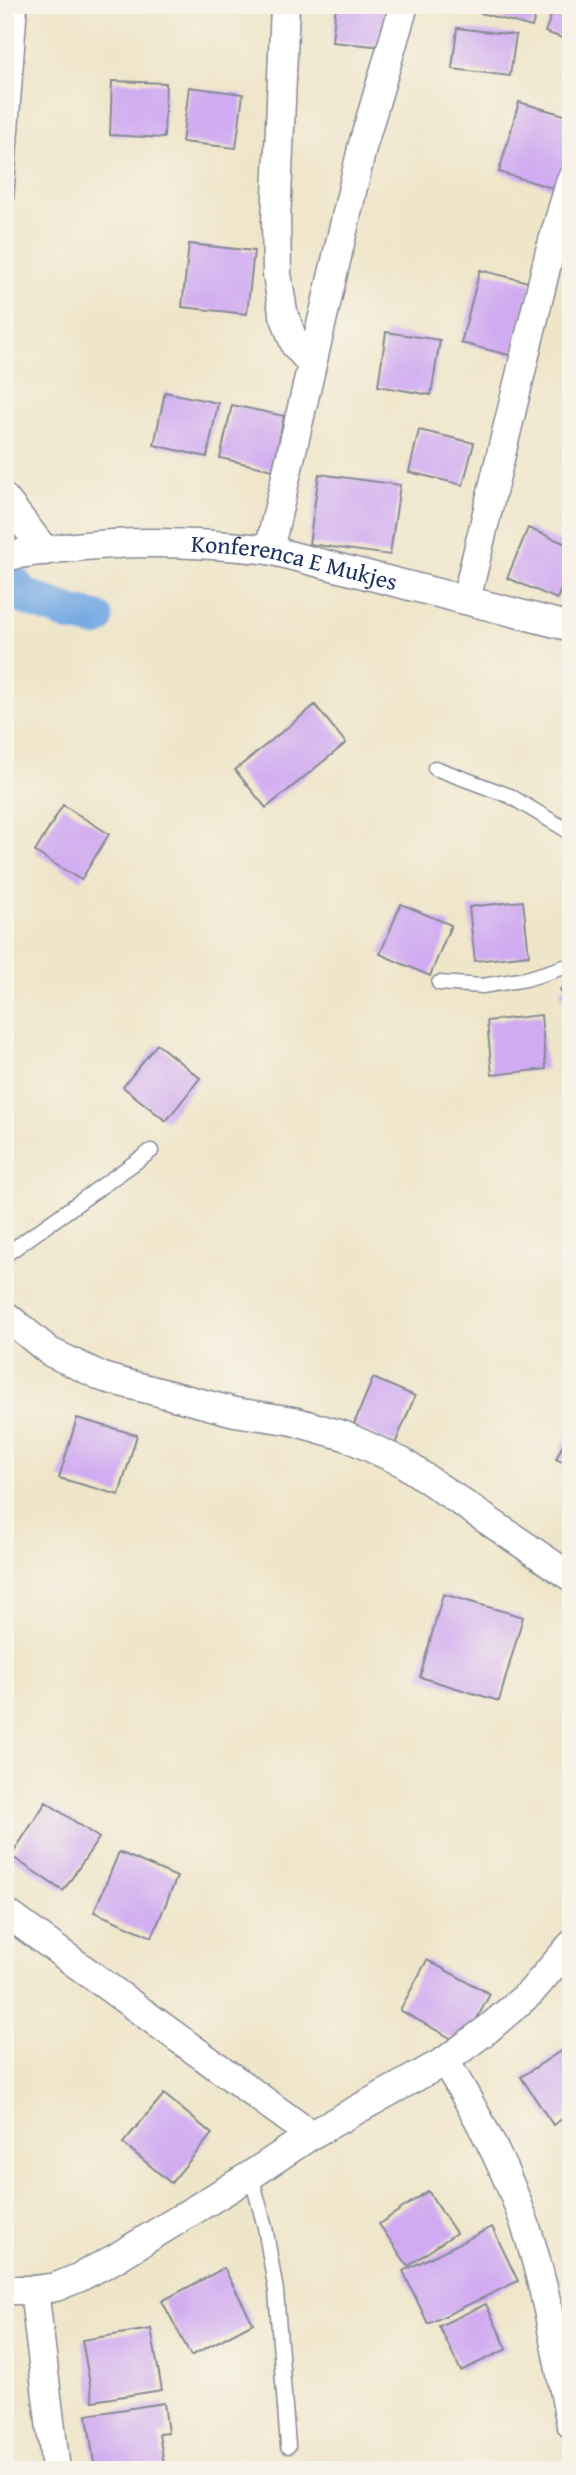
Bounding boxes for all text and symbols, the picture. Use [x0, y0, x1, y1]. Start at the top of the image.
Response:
street label: Konferenca E Mukjes [190, 526, 401, 599]

